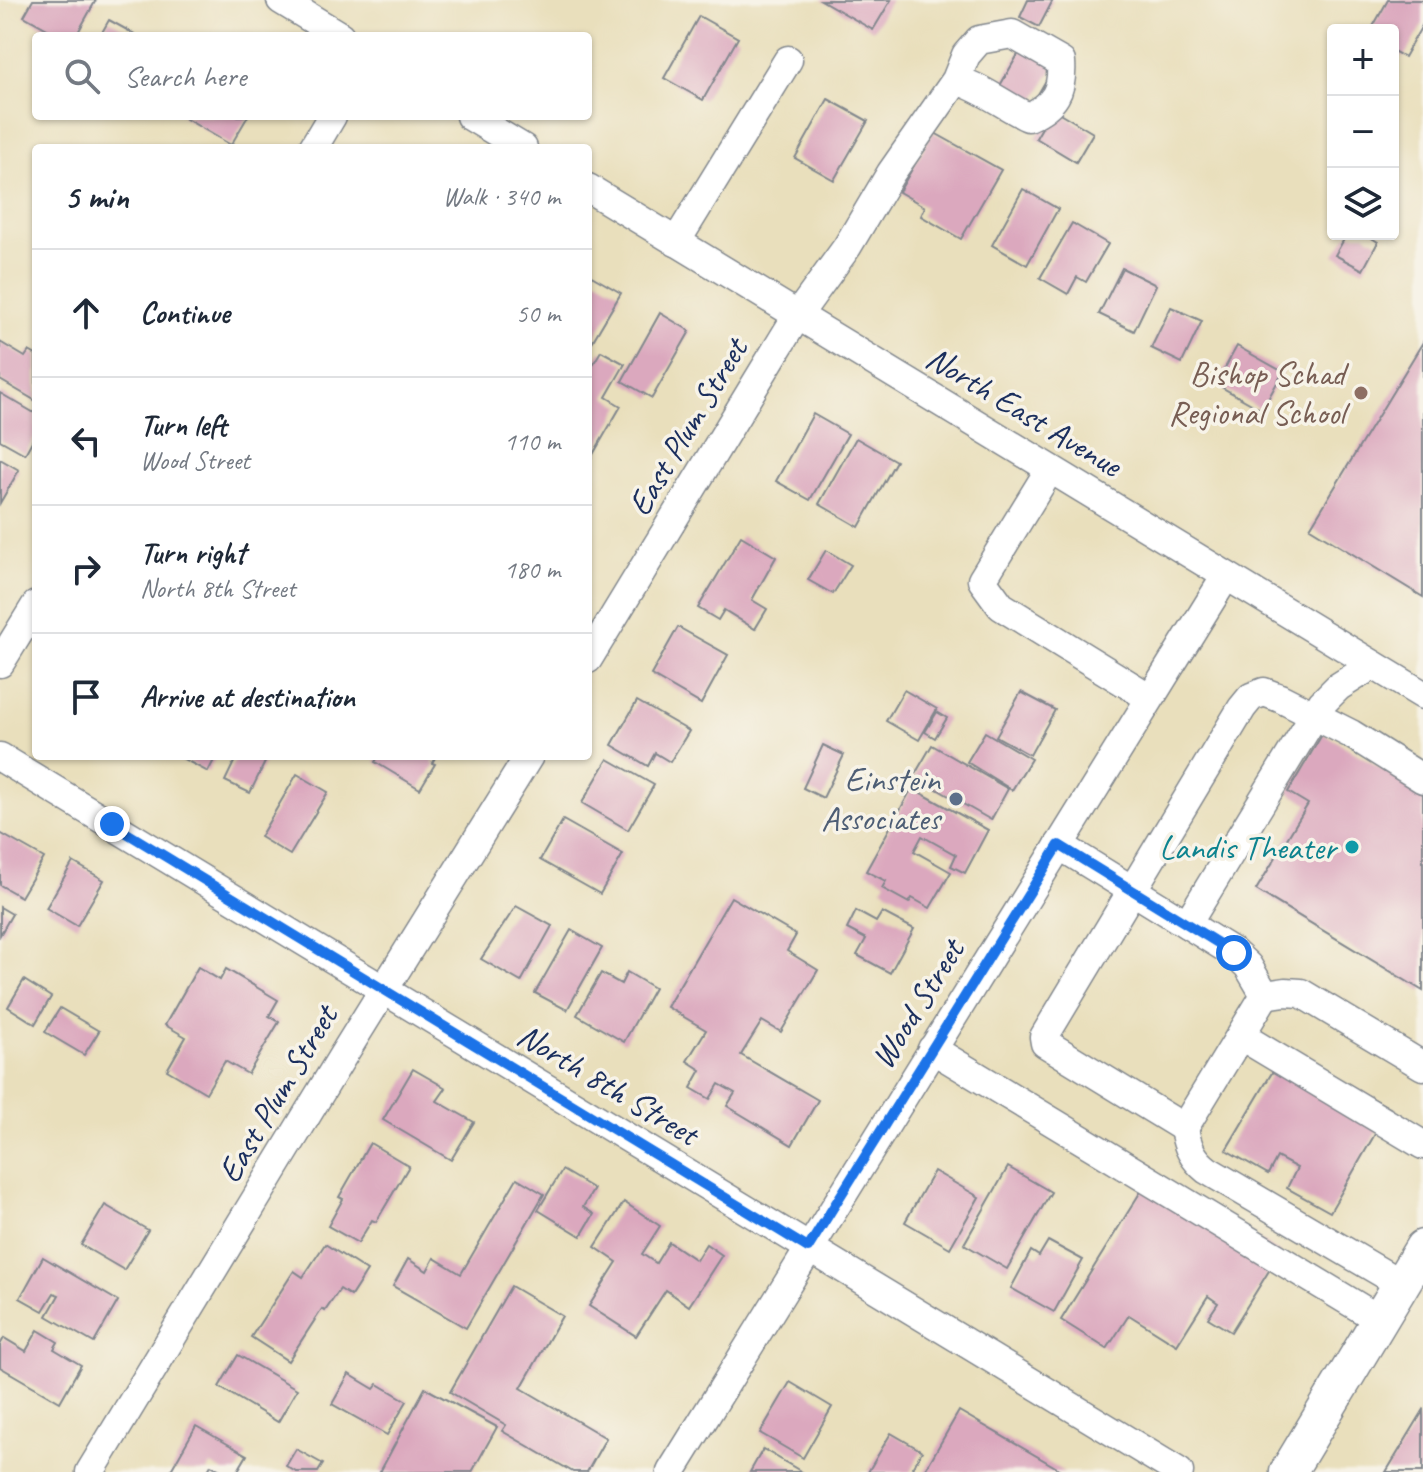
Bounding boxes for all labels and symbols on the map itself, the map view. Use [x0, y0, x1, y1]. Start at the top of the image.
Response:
street label: East Plum Street [617, 328, 759, 523]
street label: North East Avenue [919, 336, 1131, 487]
place label: Bishop Schad Regional School [1168, 352, 1351, 434]
marker: Bishop Schad Regional School [1352, 384, 1370, 402]
place label: Einstein Associates [821, 758, 942, 840]
marker: Einstein Associates [947, 790, 965, 808]
route end [94, 806, 130, 842]
place label: Landis Theater [1159, 826, 1339, 869]
marker: Landis Theater [1343, 838, 1361, 856]
street label: Wood Street [861, 929, 975, 1076]
route start [1216, 935, 1252, 971]
street label: East Plum Street [207, 995, 349, 1190]
street label: North 8th Street [510, 1013, 709, 1157]

